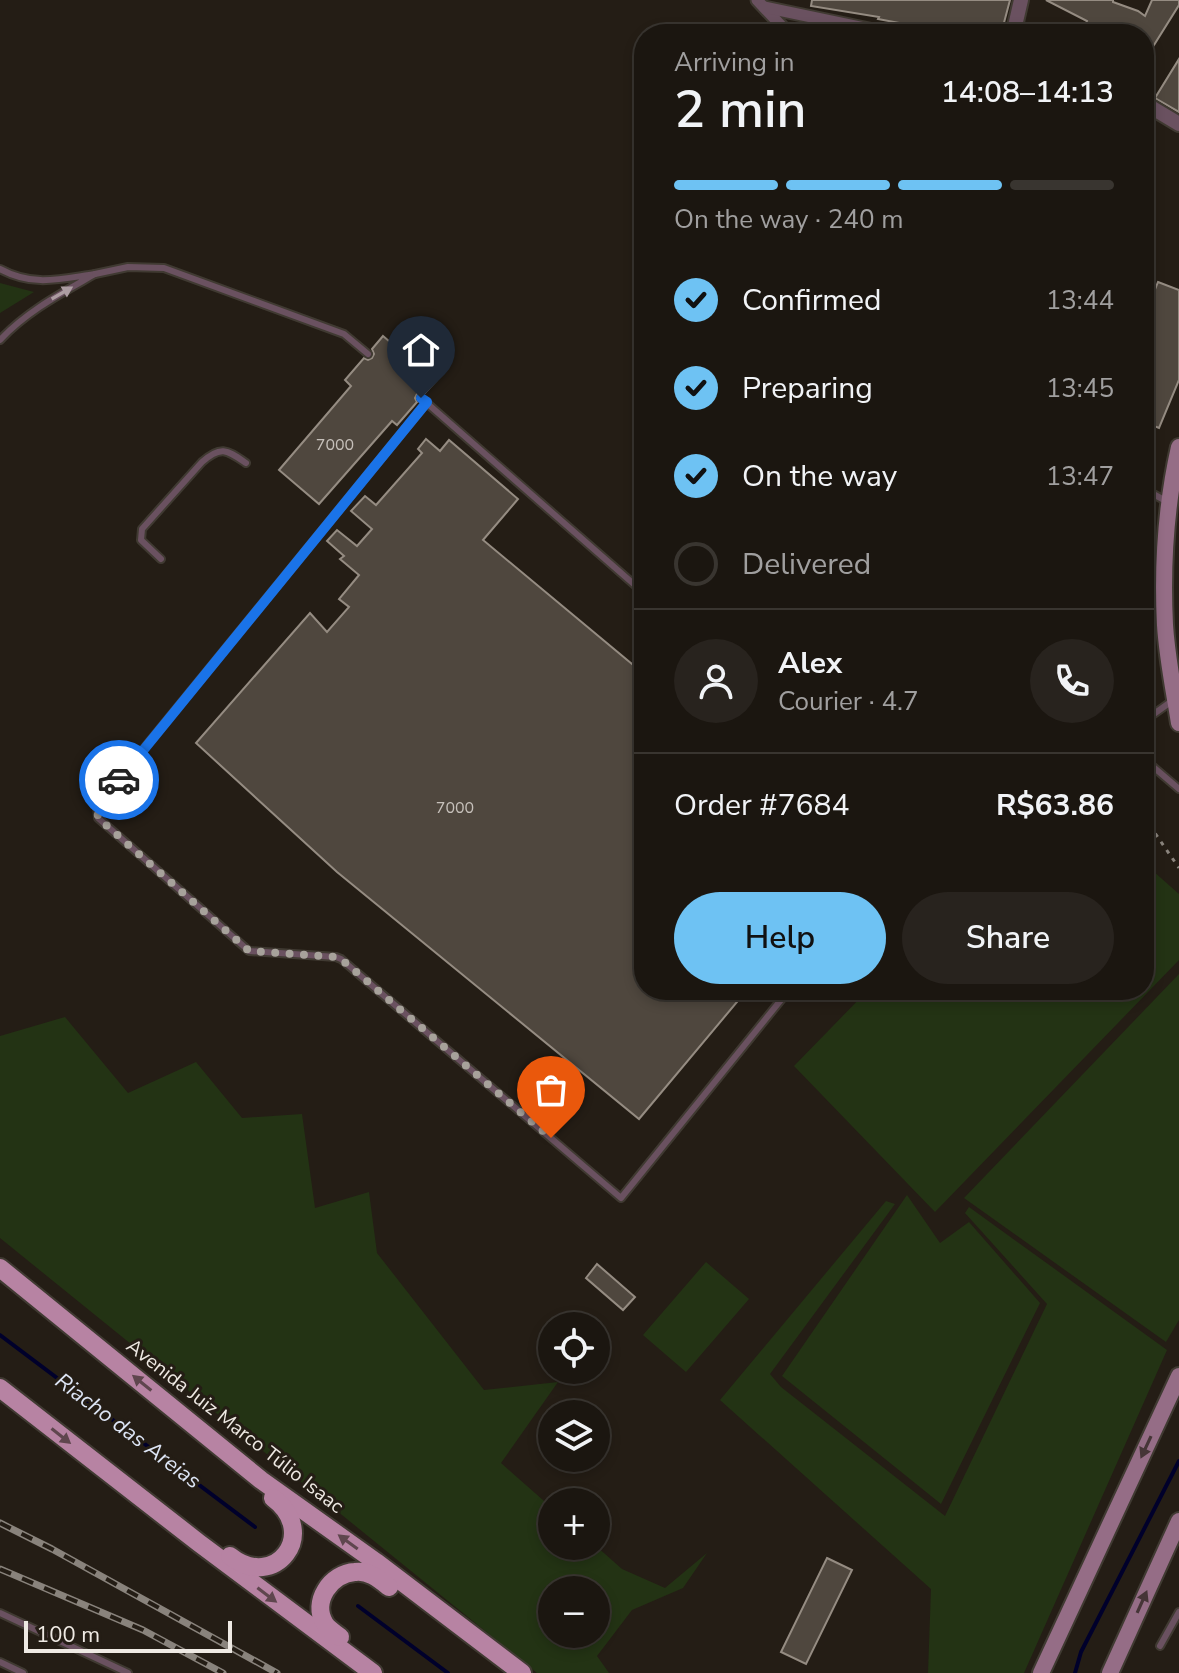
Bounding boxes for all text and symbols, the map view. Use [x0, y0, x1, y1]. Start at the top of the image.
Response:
text: Arriving in [674, 45, 795, 80]
text: 14:08–14:13 [941, 72, 1114, 113]
text: 2 min [674, 74, 807, 145]
text: On the way · 240 m [674, 202, 903, 237]
icon: check [674, 278, 718, 322]
text: Confirmed [742, 280, 882, 321]
text: 13:44 [1046, 283, 1114, 318]
one-way arrow [51, 286, 73, 300]
pin [387, 316, 455, 398]
icon: home [399, 328, 443, 372]
icon: check [674, 366, 718, 410]
text: Preparing [742, 368, 873, 409]
text: 13:45 [1046, 371, 1114, 406]
house number: 7000 [316, 434, 354, 456]
icon: check [674, 454, 718, 498]
text: On the way [742, 456, 897, 497]
text: 13:47 [1046, 459, 1114, 494]
text: Delivered [742, 544, 871, 585]
button: person [674, 639, 758, 723]
button: phone [1030, 639, 1114, 723]
text: Alex [778, 643, 842, 684]
text: Courier · 4.7 [778, 684, 919, 719]
courier [79, 740, 159, 820]
icon: car [97, 758, 141, 802]
text: Order #7684 [674, 785, 849, 826]
text: R$63.86 [996, 785, 1114, 826]
house number: 7000 [436, 797, 474, 819]
button: Help [674, 892, 886, 984]
button: Share [902, 892, 1114, 984]
pin [517, 1056, 585, 1138]
icon: bag [529, 1068, 573, 1112]
map controls [538, 1312, 610, 1648]
button: locate [538, 1312, 610, 1384]
street label: Avenida Juiz Marco Túlio Isaac [121, 1333, 349, 1519]
water label: Riacho das Areias [49, 1366, 207, 1496]
one-way arrow [132, 1375, 152, 1392]
button: layers [538, 1400, 610, 1472]
one-way arrow [51, 1427, 71, 1444]
one-way arrow [1139, 1435, 1153, 1458]
button: + [538, 1488, 610, 1560]
one-way arrow [337, 1535, 358, 1550]
button: − [538, 1576, 610, 1648]
one-way arrow [257, 1586, 277, 1602]
one-way arrow [1135, 1590, 1149, 1614]
scale bar [24, 1617, 232, 1653]
text: 100 m [36, 1620, 100, 1650]

